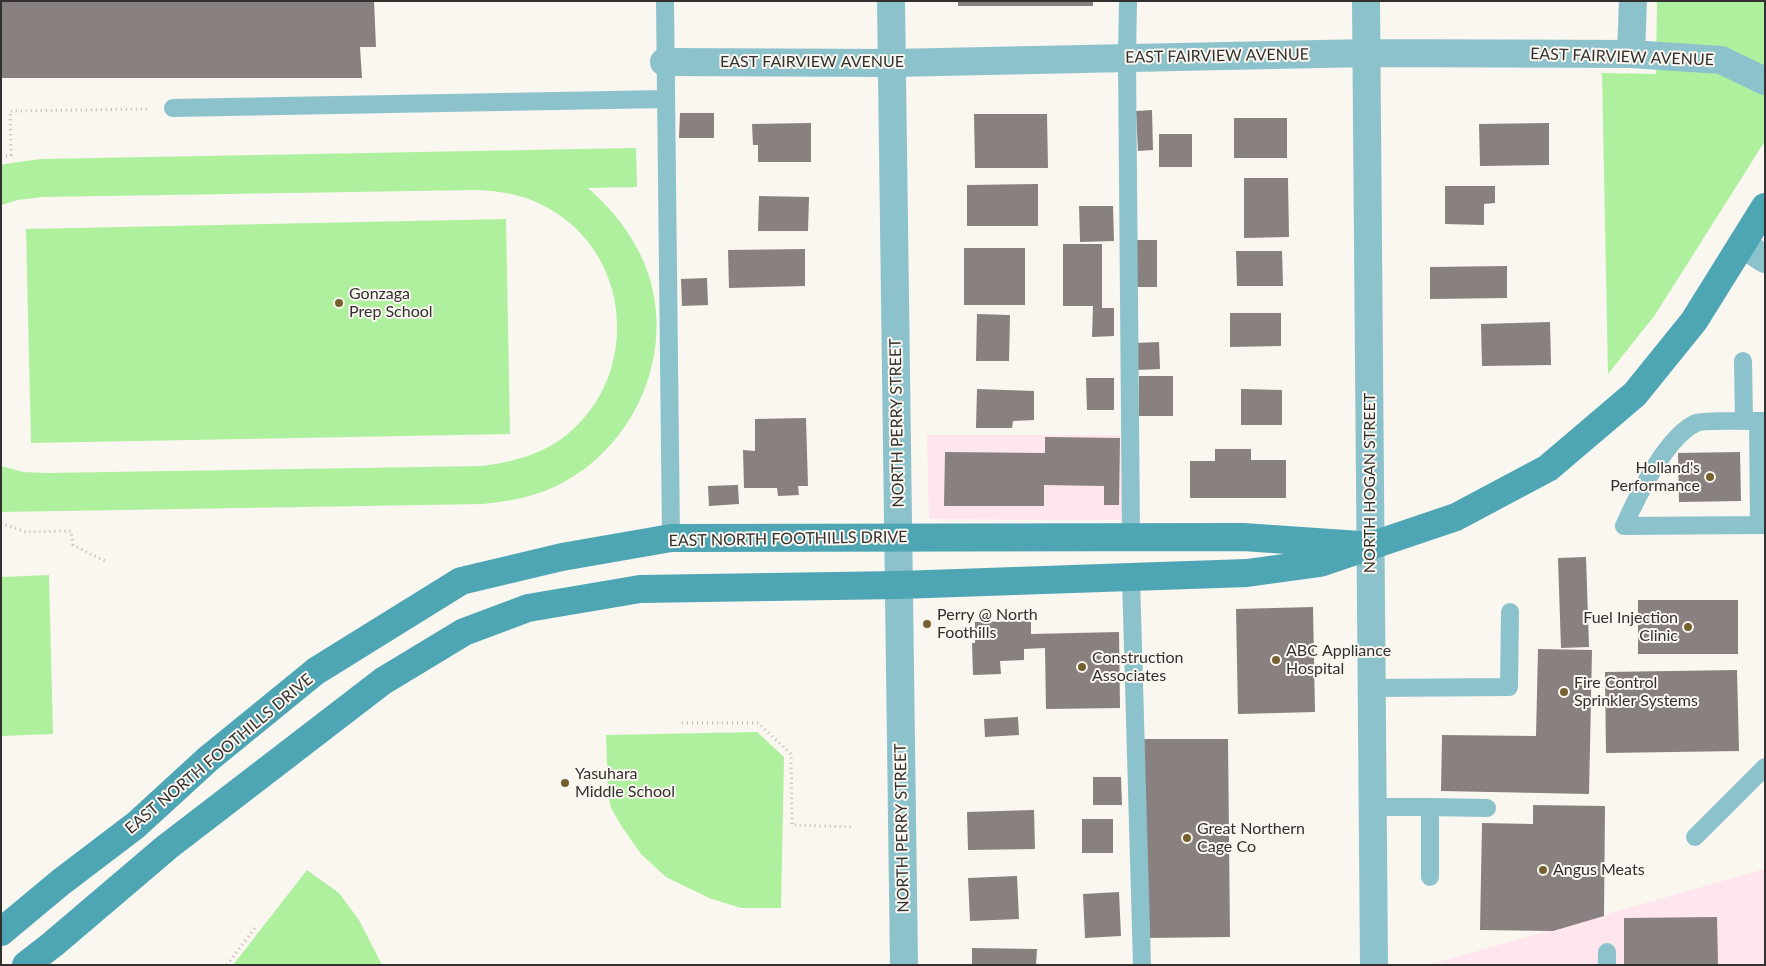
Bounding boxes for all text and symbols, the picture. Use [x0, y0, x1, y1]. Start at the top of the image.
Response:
street label: EAST FAIRVIEW AVENUE [1530, 44, 1714, 70]
street label: EAST FAIRVIEW AVENUE [1125, 45, 1309, 67]
street label: EAST FAIRVIEW AVENUE [720, 52, 904, 72]
place label: Gonzaga Prep School [349, 284, 433, 322]
marker: Gonzaga Prep School [333, 297, 345, 309]
street label: NORTH PERRY STREET [886, 338, 908, 508]
street label: NORTH HOGAN STREET [1360, 393, 1380, 573]
place label: Holland's Performance [1610, 458, 1700, 496]
marker: Holland's Performance [1704, 471, 1716, 483]
street label: EAST NORTH FOOTHILLS DRIVE [668, 527, 908, 551]
place label: Perry @ North Foothills [937, 605, 1038, 643]
place label: Fuel Injection Clinic [1583, 608, 1678, 646]
marker: Perry @ North Foothills [921, 618, 933, 630]
marker: Fuel Injection Clinic [1682, 621, 1694, 633]
place label: ABC Appliance Hospital [1286, 641, 1391, 679]
place label: Construction Associates [1092, 648, 1183, 686]
marker: ABC Appliance Hospital [1270, 654, 1282, 666]
marker: Construction Associates [1076, 661, 1088, 673]
street label: EAST NORTH FOOTHILLS DRIVE [121, 670, 317, 838]
place label: Fire Control Sprinkler Systems [1574, 673, 1698, 711]
marker: Fire Control Sprinkler Systems [1558, 686, 1570, 698]
street label: NORTH PERRY STREET [891, 743, 913, 913]
place label: Yasuhara Middle School [575, 764, 675, 802]
marker: Yasuhara Middle School [559, 777, 571, 789]
place label: Great Northern Cage Co [1197, 819, 1305, 857]
marker: Great Northern Cage Co [1181, 832, 1193, 844]
place label: Angus Meats [1553, 860, 1645, 880]
marker: Angus Meats [1537, 864, 1549, 876]

